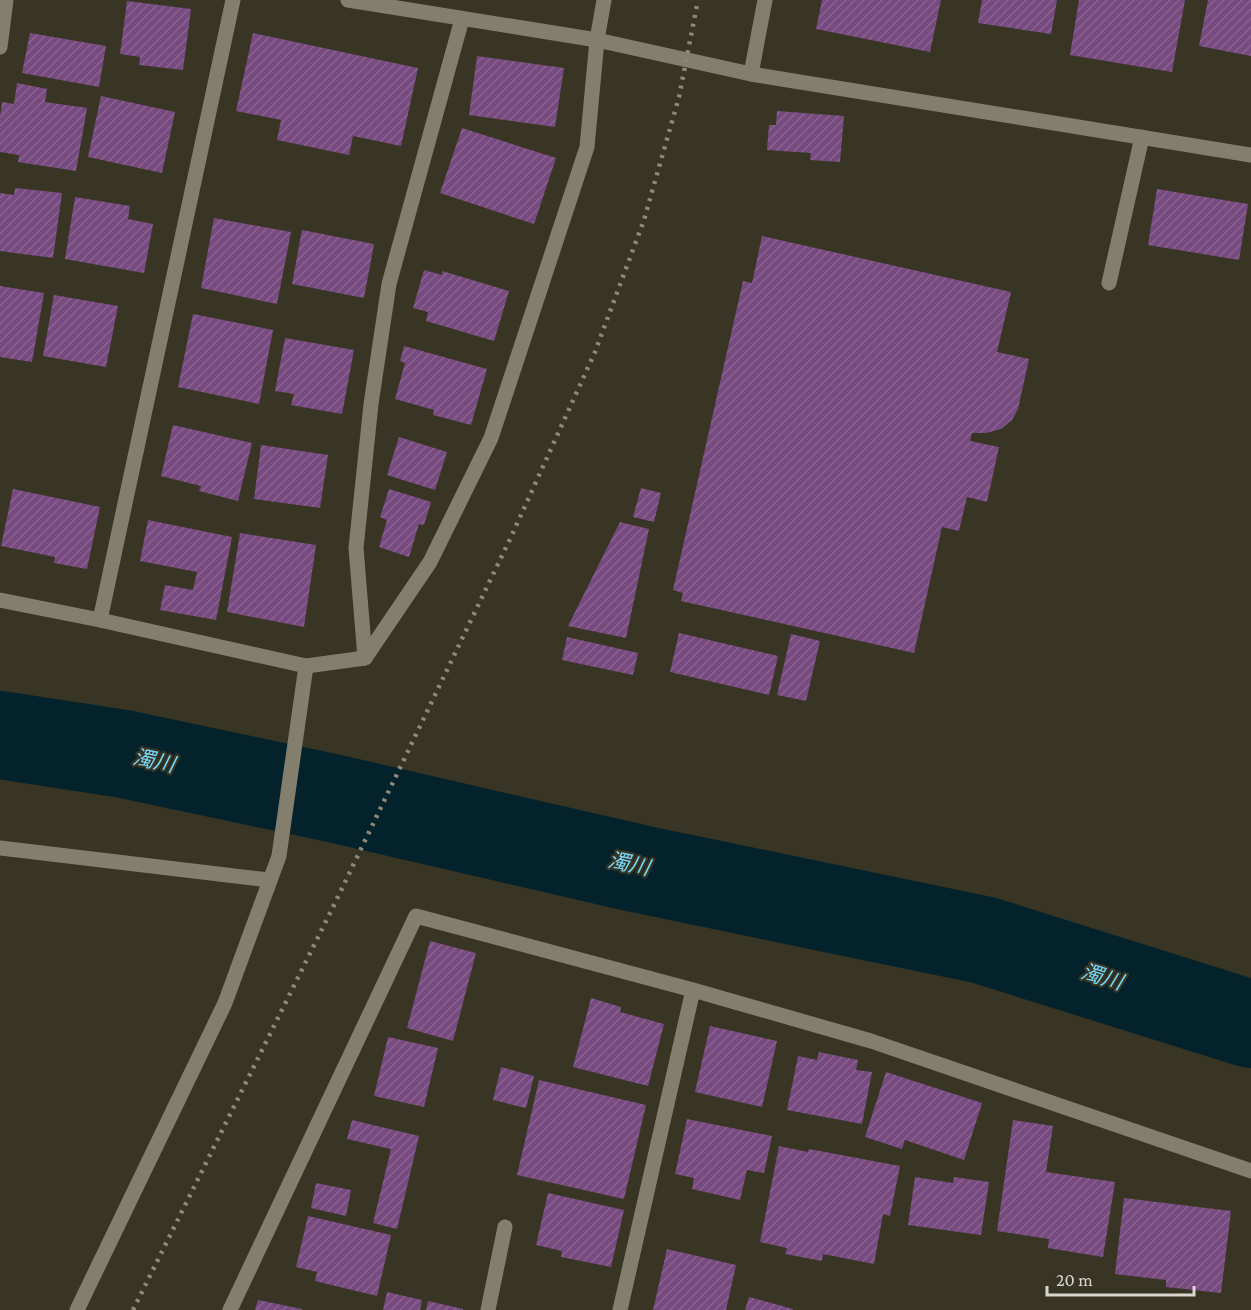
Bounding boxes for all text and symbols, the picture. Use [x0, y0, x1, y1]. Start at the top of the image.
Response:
water label: 濁川 [131, 745, 179, 778]
water label: 濁川 [606, 848, 654, 881]
water label: 濁川 [1078, 959, 1128, 995]
scale bar [1047, 1259, 1194, 1297]
text: 20 m [1056, 1270, 1093, 1290]

